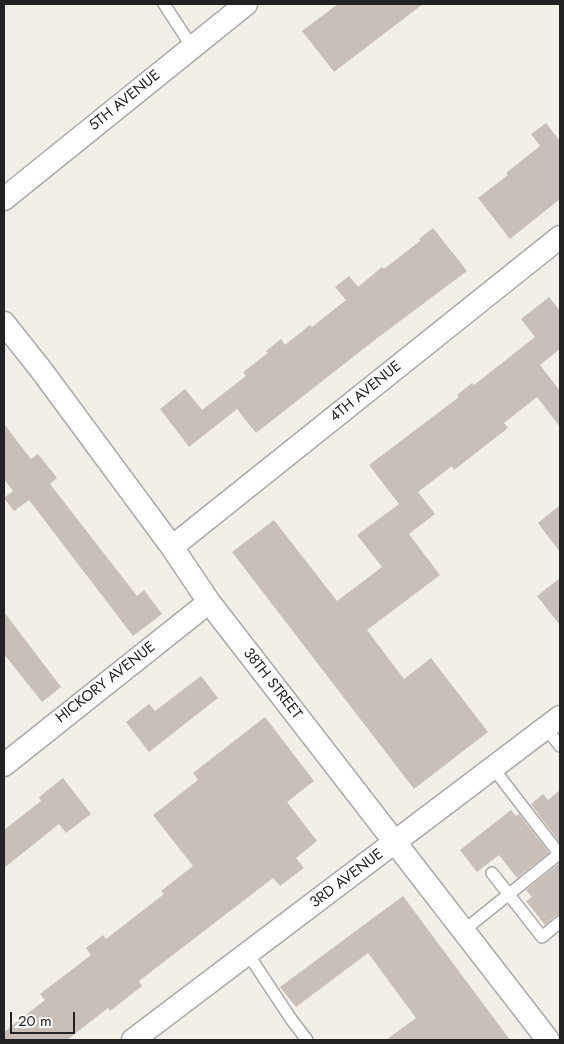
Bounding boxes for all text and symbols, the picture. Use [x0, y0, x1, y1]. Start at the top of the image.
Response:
street label: 5TH AVENUE [86, 67, 164, 135]
street label: 4TH AVENUE [327, 358, 405, 426]
street label: HICKORY AVENUE [53, 639, 159, 727]
street label: 38TH STREET [239, 645, 305, 723]
street label: 3RD AVENUE [307, 846, 387, 912]
scale bar [12, 1002, 78, 1034]
text: 20 m [18, 1010, 52, 1032]

